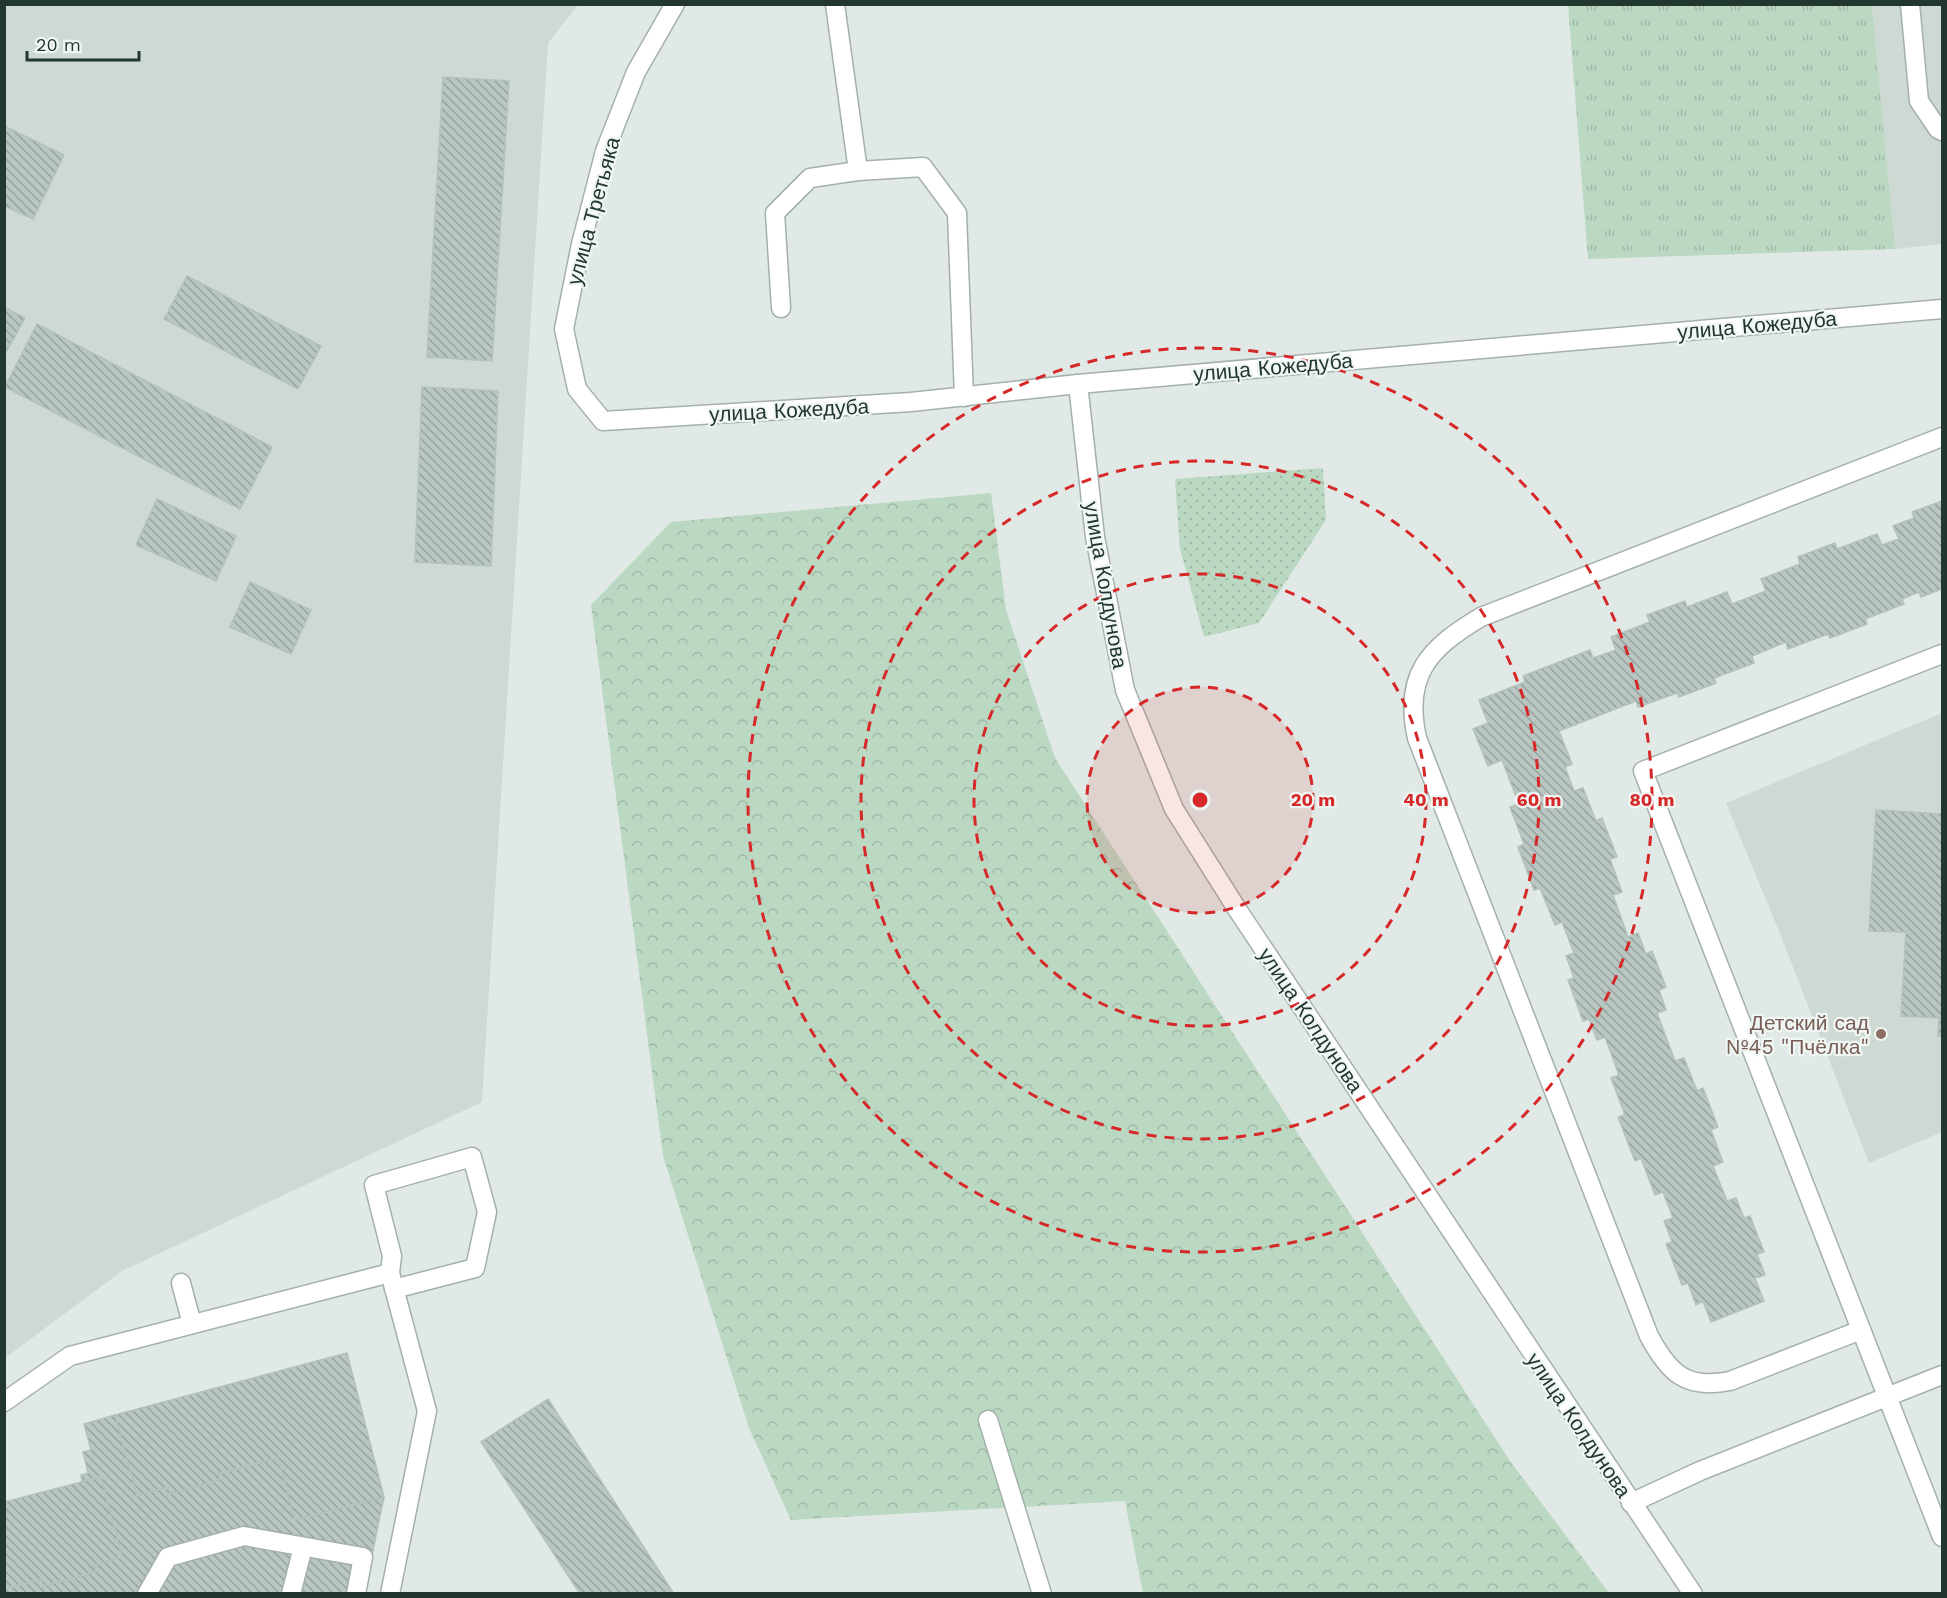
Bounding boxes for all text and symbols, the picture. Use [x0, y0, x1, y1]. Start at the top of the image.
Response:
scale bar [27, 24, 140, 62]
text: 20 m [36, 34, 81, 55]
street label: улица Третьяка [561, 134, 625, 288]
street label: улица Кожедуба [1676, 306, 1838, 344]
street label: улица Кожедуба [1192, 348, 1354, 386]
street label: улица Кожедуба [708, 393, 870, 427]
street label: улица Колдунова [1079, 499, 1133, 671]
text: 20 m [1291, 789, 1335, 810]
text: 40 m [1403, 789, 1449, 810]
text: 60 m [1517, 789, 1561, 810]
text: 80 m [1630, 789, 1674, 810]
centre of rings [1190, 790, 1210, 810]
street label: улица Колдунова [1253, 943, 1369, 1097]
place label: Детский сад №45 "Пчёлка" [1726, 1010, 1869, 1059]
marker: Детский сад №45 "Пчёлка" [1874, 1027, 1888, 1041]
street label: улица Колдунова [1521, 1348, 1637, 1502]

